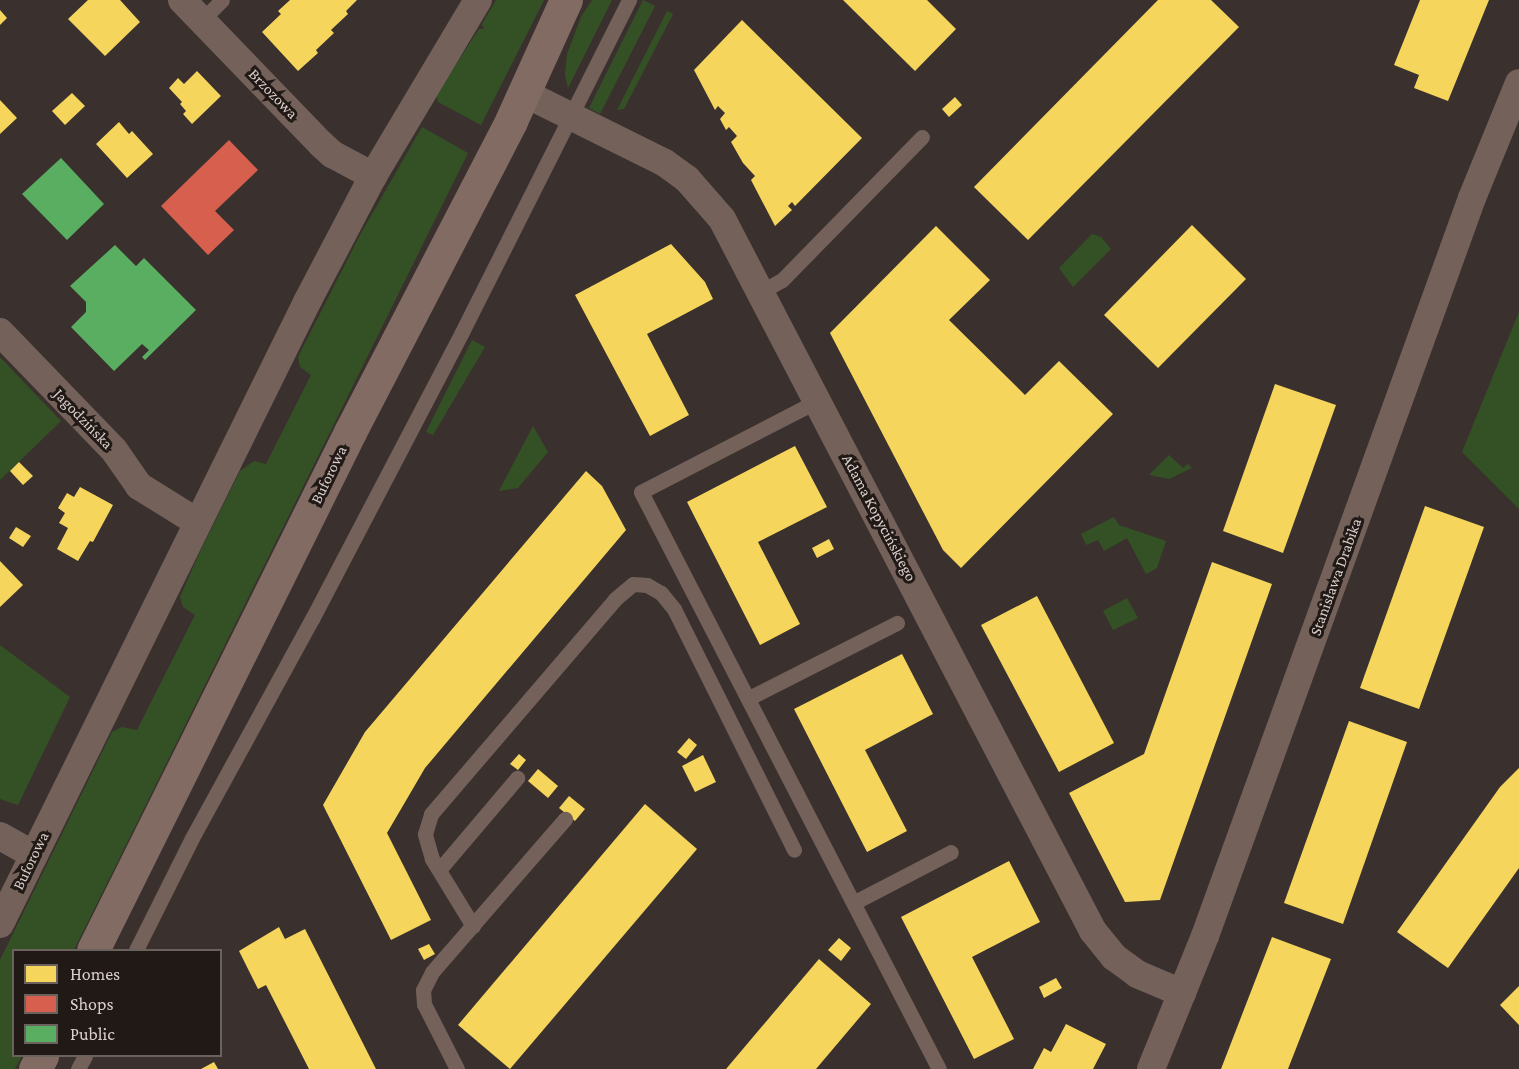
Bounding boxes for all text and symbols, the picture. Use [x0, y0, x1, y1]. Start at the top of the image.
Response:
street label: Brzozowa [244, 65, 302, 123]
street label: Jagodzińska [49, 385, 117, 453]
street label: Buforowa [307, 443, 351, 507]
street label: Adama Kopycińskiego [837, 451, 921, 585]
street label: Stanisława Drabika [1306, 516, 1366, 638]
street label: Buforowa [9, 829, 53, 893]
legend [12, 949, 222, 1057]
text: Homes [70, 964, 120, 984]
text: Shops [70, 994, 114, 1014]
text: Public [70, 1024, 115, 1044]

